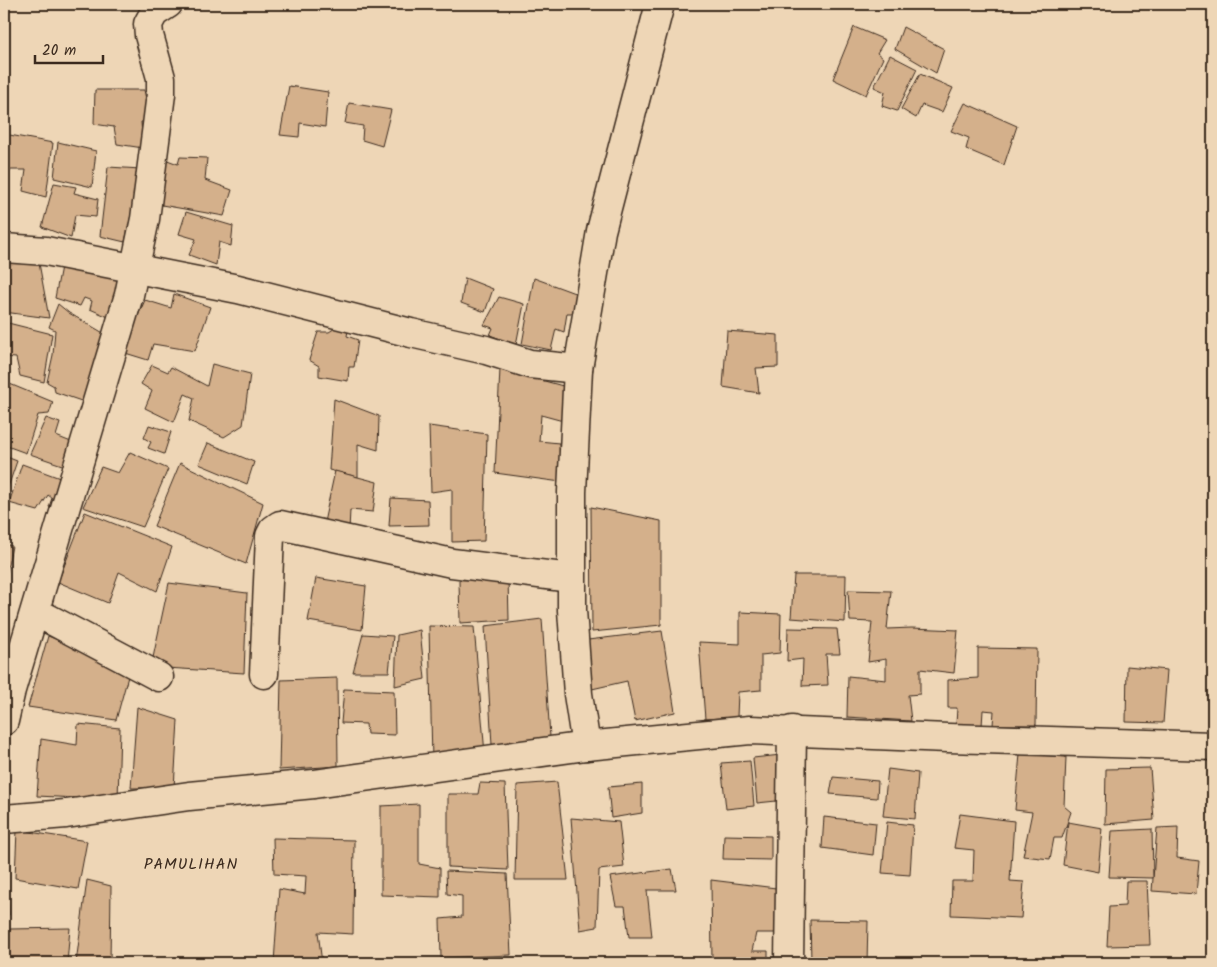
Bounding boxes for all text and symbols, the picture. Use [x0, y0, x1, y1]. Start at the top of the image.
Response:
scale bar [35, 32, 102, 64]
text: 20 m [42, 39, 76, 63]
district label: PAMULIHAN [144, 852, 238, 877]

